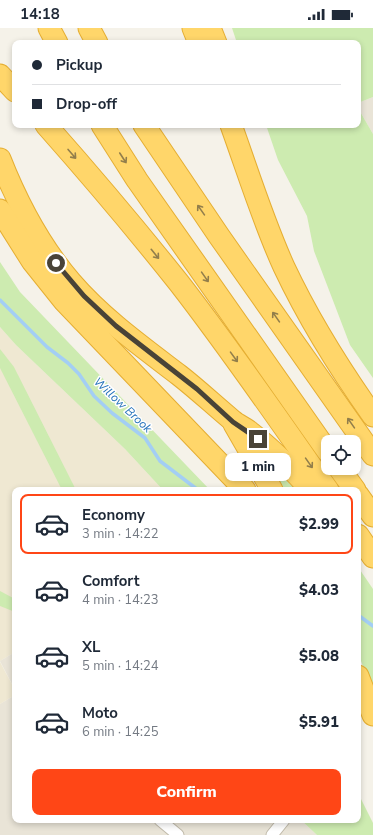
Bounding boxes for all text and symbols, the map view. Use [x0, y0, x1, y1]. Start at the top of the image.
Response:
text: 14:18 [20, 4, 60, 24]
text: Pickup [56, 55, 102, 75]
text: Drop-off [56, 94, 117, 114]
one-way arrow [67, 149, 76, 159]
one-way arrow [119, 152, 127, 163]
one-way arrow [197, 205, 205, 216]
one-way arrow [151, 248, 160, 259]
route start [47, 254, 65, 272]
one-way arrow [201, 271, 209, 282]
one-way arrow [272, 312, 280, 323]
one-way arrow [230, 352, 238, 363]
water label: Willow Brook [90, 374, 156, 437]
one-way arrow [347, 418, 355, 429]
route end [249, 430, 267, 448]
map controls [321, 435, 361, 475]
button: locate [321, 435, 361, 475]
callout: 1 min [225, 453, 291, 481]
text: 1 min [241, 458, 275, 476]
one-way arrow [305, 458, 313, 469]
text: Economy [82, 505, 145, 525]
icon: car [34, 506, 70, 542]
text: $2.99 [299, 514, 339, 534]
text: 3 min · 14:22 [82, 525, 158, 543]
text: Comfort [82, 571, 139, 591]
icon: car [34, 572, 70, 608]
text: $4.03 [299, 580, 339, 600]
text: 4 min · 14:23 [82, 591, 158, 609]
text: XL [82, 637, 101, 657]
icon: car [34, 638, 70, 674]
text: $5.08 [299, 646, 339, 666]
text: 5 min · 14:24 [82, 657, 158, 675]
text: Moto [82, 703, 118, 723]
icon: car [34, 704, 70, 740]
text: $5.91 [299, 712, 339, 732]
text: 6 min · 14:25 [82, 723, 158, 741]
button: Confirm [32, 769, 341, 815]

